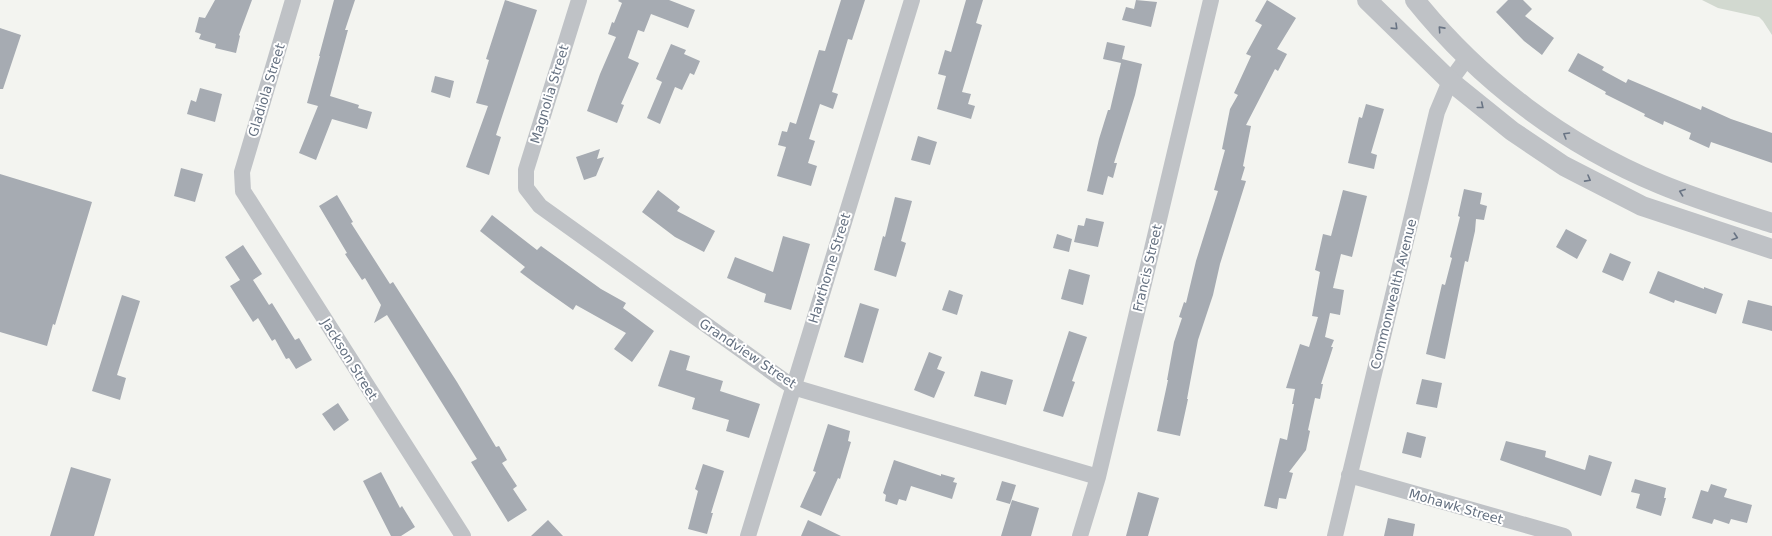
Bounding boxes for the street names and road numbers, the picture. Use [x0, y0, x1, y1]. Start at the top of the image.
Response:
street label: Gladiola Street [245, 42, 288, 139]
street label: Magnolia Street [527, 43, 572, 145]
street label: Hawthorne Street [806, 211, 853, 325]
street label: Commonwealth Avenue [1368, 217, 1419, 371]
street label: Francis Street [1130, 223, 1165, 313]
street label: Jackson Street [318, 315, 381, 403]
street label: Grandview Street [696, 315, 799, 391]
street label: Mohawk Street [1407, 486, 1505, 527]

